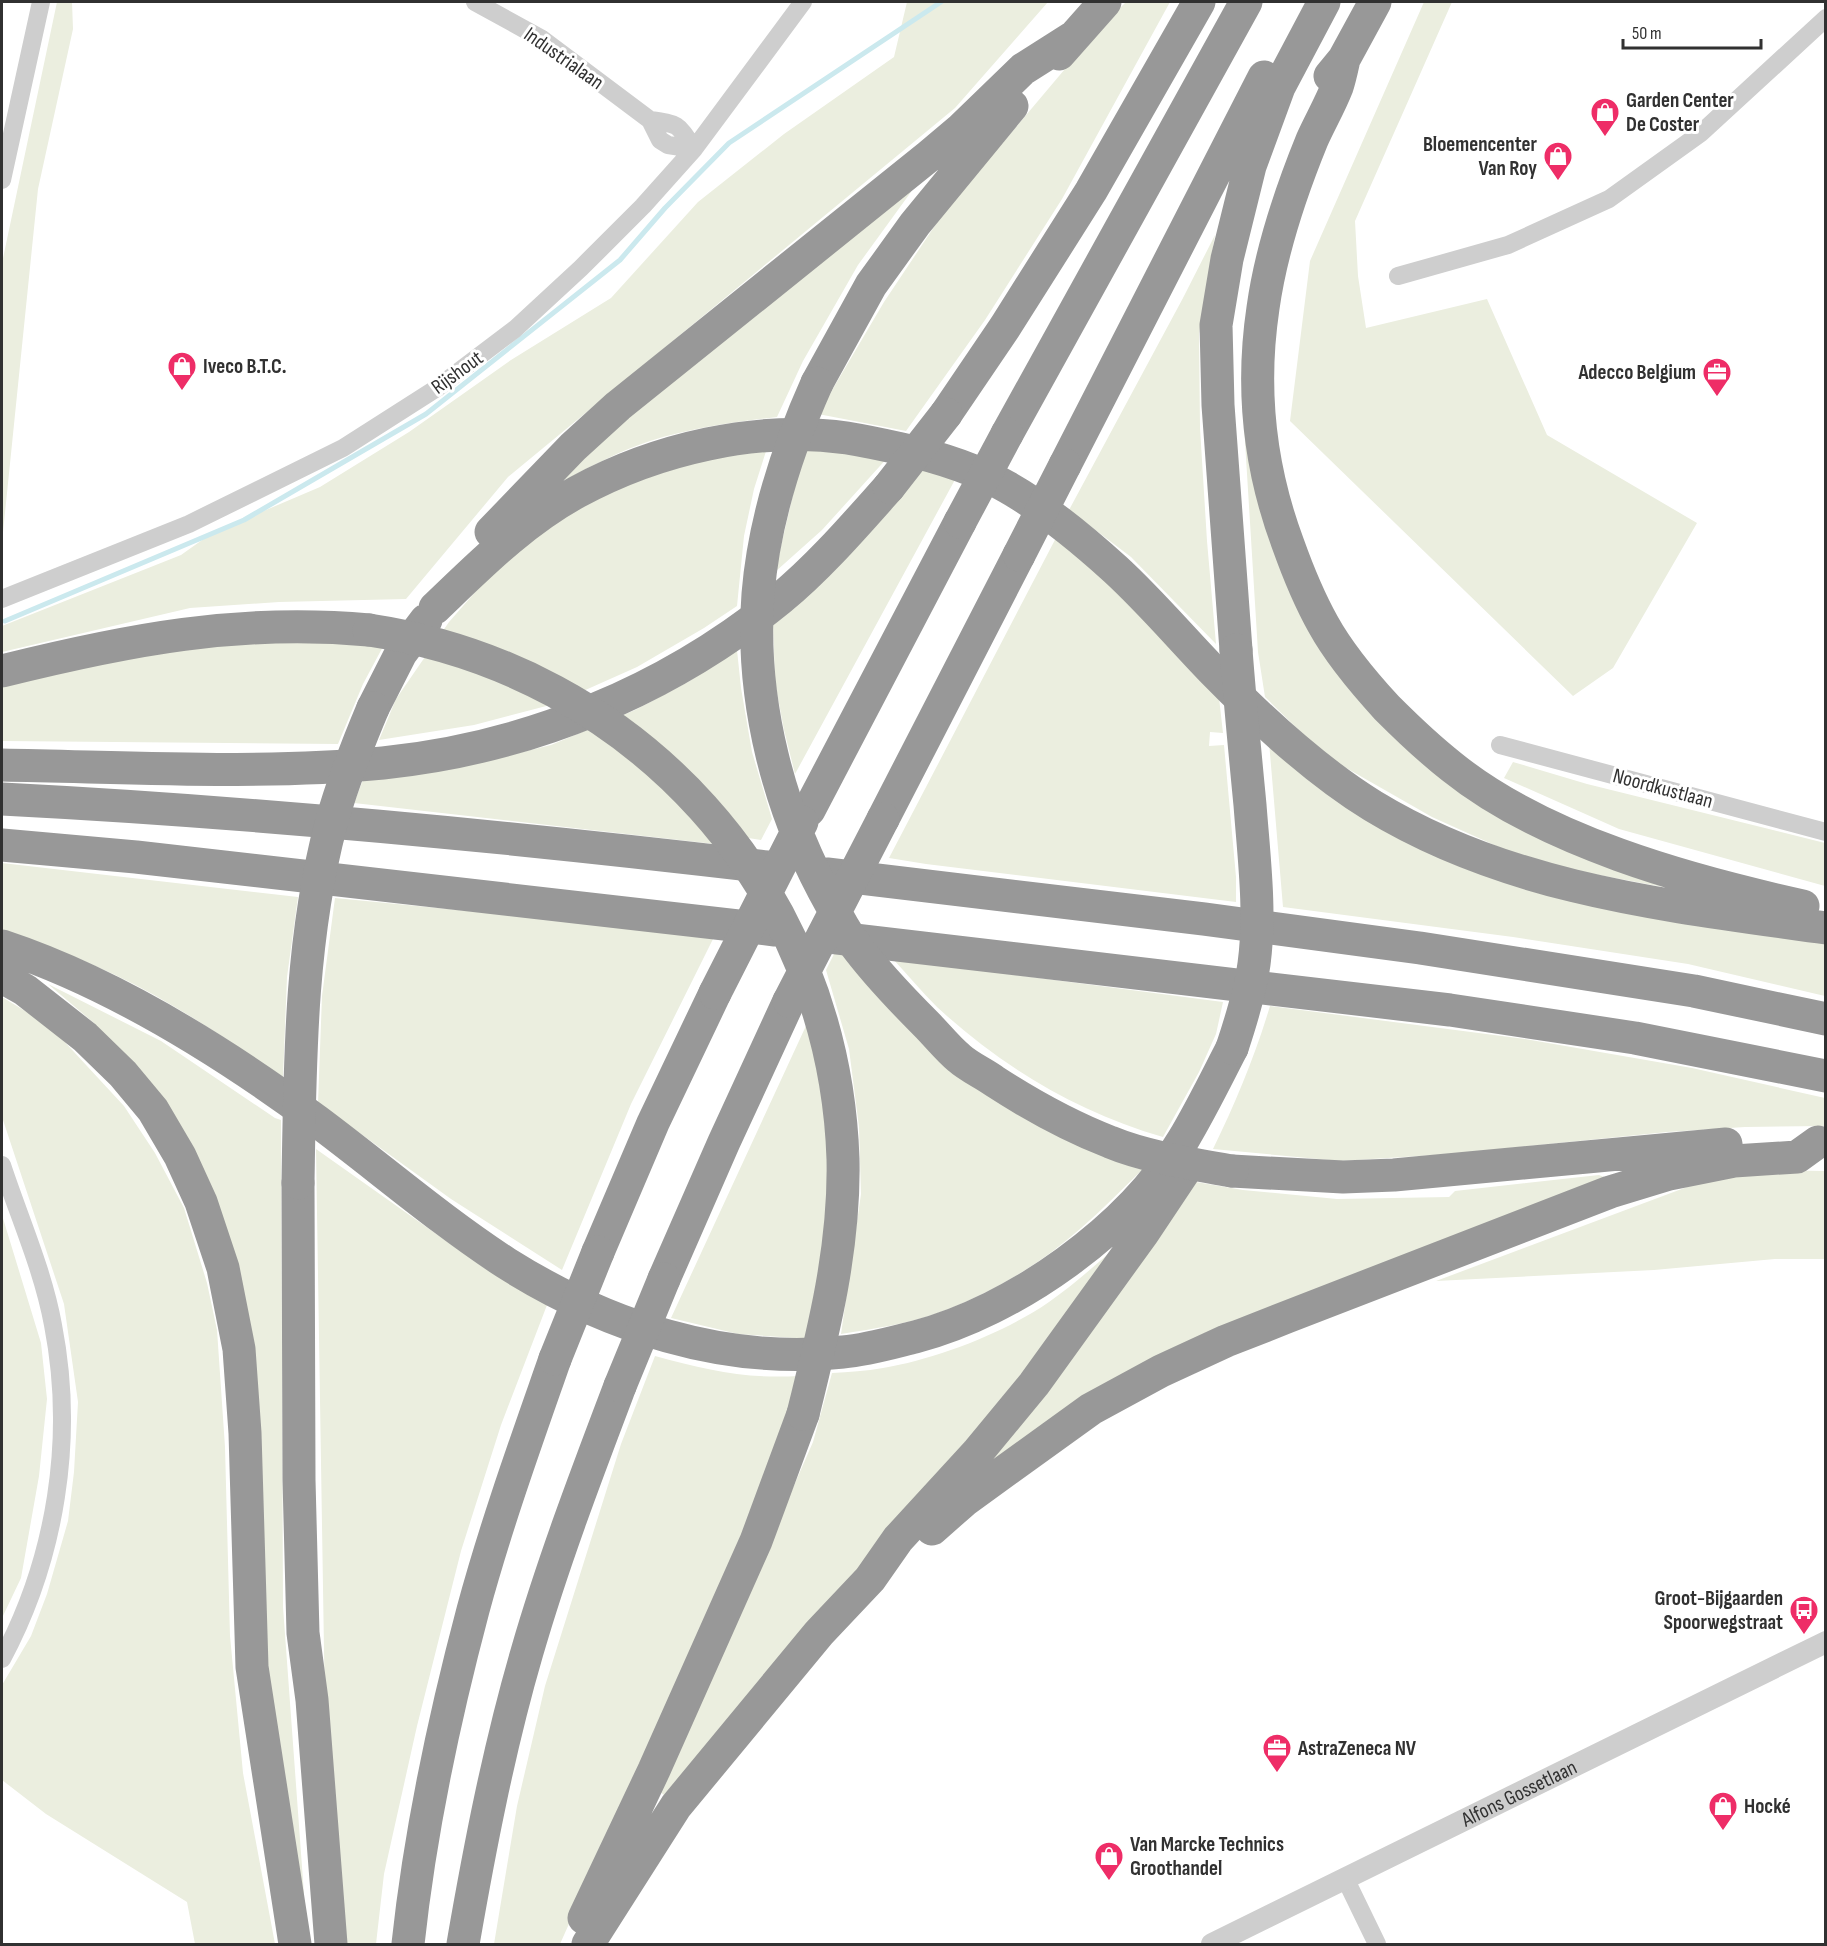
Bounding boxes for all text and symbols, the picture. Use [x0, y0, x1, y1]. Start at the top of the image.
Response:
scale bar [1623, 12, 1761, 50]
street label: Industrialaan [519, 22, 608, 95]
text: 50 m [1632, 23, 1662, 44]
place label: Garden Center De Coster [1626, 88, 1734, 137]
shop icon: Garden Center De Coster [1589, 96, 1621, 138]
place label: Bloemencenter Van Roy [1423, 132, 1538, 181]
shop icon: Bloemencenter Van Roy [1542, 140, 1574, 182]
street label: Rijshout [427, 345, 488, 400]
shop icon: Iveco B.T.C. [166, 350, 198, 392]
place label: Iveco B.T.C. [203, 354, 287, 379]
office icon: Adecco Belgium [1701, 356, 1733, 398]
place label: Adecco Belgium [1578, 360, 1696, 385]
street label: Noordkustlaan [1610, 763, 1716, 814]
place label: Groot-Bijgaarden Spoorwegstraat [1654, 1586, 1783, 1635]
bus stop icon: Groot-Bijgaarden Spoorwegstraat [1788, 1594, 1820, 1636]
office icon: AstraZeneca NV [1261, 1732, 1293, 1774]
place label: AstraZeneca NV [1297, 1736, 1417, 1761]
street label: Alfons Gossetlaan [1456, 1755, 1581, 1833]
shop icon: Hocké [1707, 1790, 1739, 1832]
place label: Hocké [1744, 1794, 1791, 1819]
place label: Van Marcke Technics Groothandel [1130, 1832, 1284, 1881]
shop icon: Van Marcke Technics Groothandel [1093, 1840, 1125, 1882]

